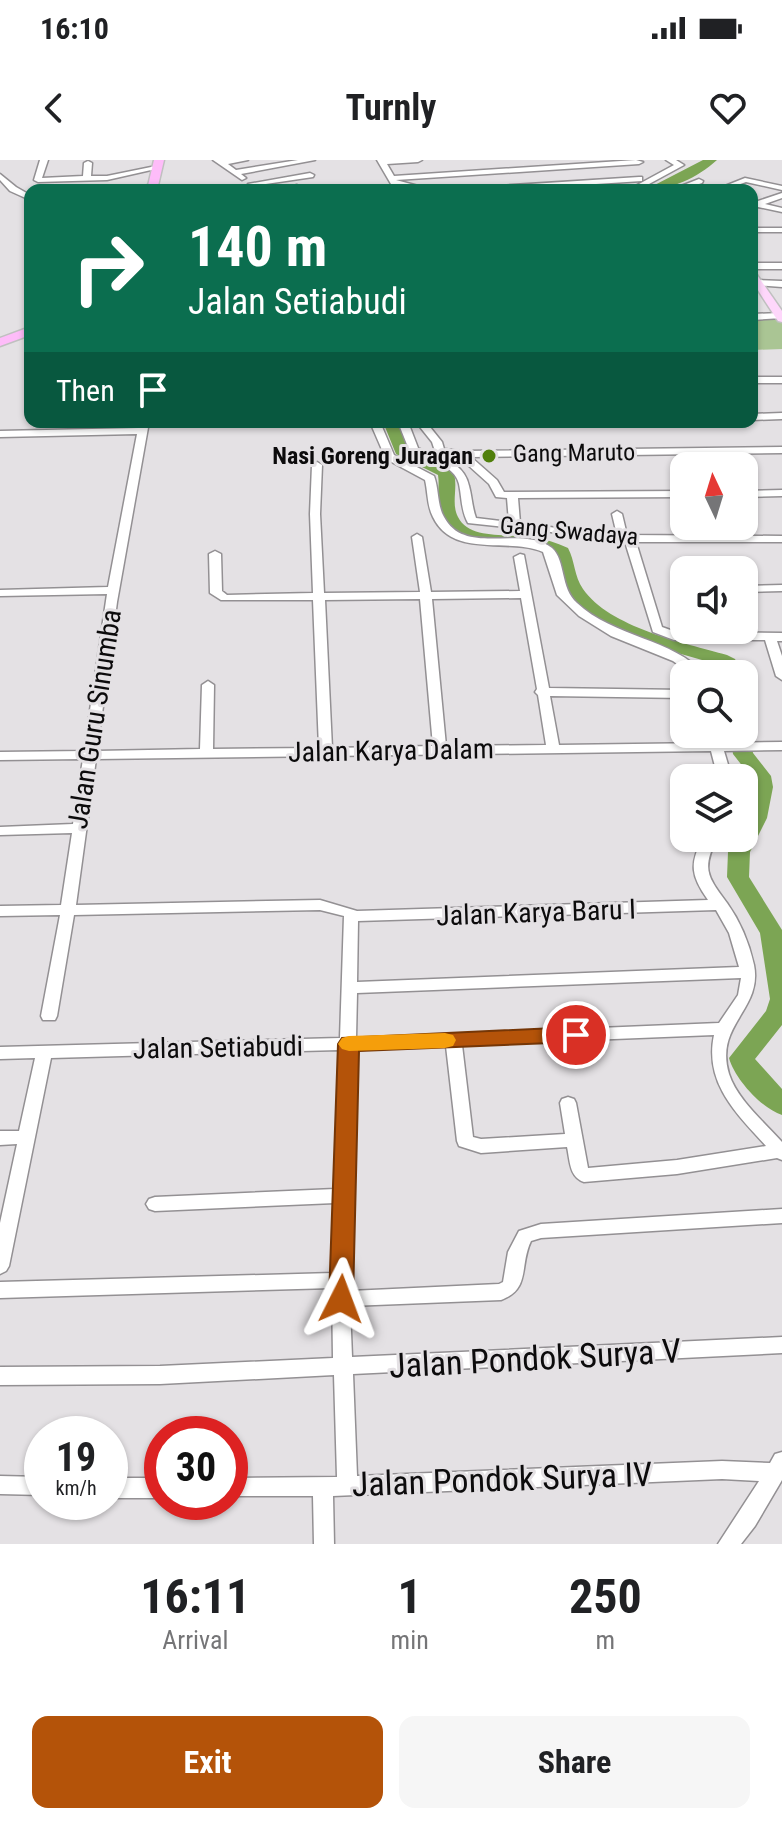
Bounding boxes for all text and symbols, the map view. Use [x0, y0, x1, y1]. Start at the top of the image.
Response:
text: 16:10 [40, 11, 109, 46]
icon: back [32, 86, 76, 130]
icon: heart [706, 86, 750, 130]
text: Turnly [346, 87, 436, 129]
text: 140 m [188, 214, 327, 280]
icon: right [56, 216, 160, 320]
text: Jalan Setiabudi [188, 281, 407, 323]
icon: arrive [131, 368, 175, 412]
text: Then [56, 373, 115, 408]
street label: Gang Maruto [513, 438, 635, 468]
place label: Nasi Goreng Juragan [272, 442, 473, 470]
marker: Nasi Goreng Juragan [480, 447, 498, 465]
north arrow [670, 452, 758, 540]
map controls [670, 452, 758, 852]
street label: Gang Swadaya [499, 511, 639, 551]
button: sound [670, 556, 758, 644]
street label: Jalan Guru Sinumba [61, 607, 128, 831]
button: search [670, 660, 758, 748]
street label: Jalan Karya Dalam [288, 732, 494, 769]
button: layers [670, 764, 758, 852]
street label: Jalan Karya Baru I [436, 893, 636, 932]
pin [542, 1001, 610, 1069]
icon: arrive [554, 1013, 598, 1057]
street label: Jalan Setiabudi [133, 1030, 303, 1065]
position arrow [299, 1257, 383, 1341]
street label: Jalan Pondok Surya V [388, 1330, 682, 1386]
speed limit sign: 30 [144, 1416, 248, 1520]
text: 19 [56, 1434, 96, 1481]
street label: Jalan Pondok Surya IV [351, 1454, 653, 1504]
text: km/h [55, 1476, 97, 1500]
text: 16:11 [140, 1568, 250, 1625]
text: 1 [398, 1568, 422, 1625]
text: 250 [569, 1568, 642, 1625]
text: Arrival [162, 1625, 228, 1655]
text: min [391, 1625, 429, 1655]
text: m [596, 1625, 615, 1655]
button: Exit [32, 1716, 383, 1808]
button: Share [399, 1716, 750, 1808]

